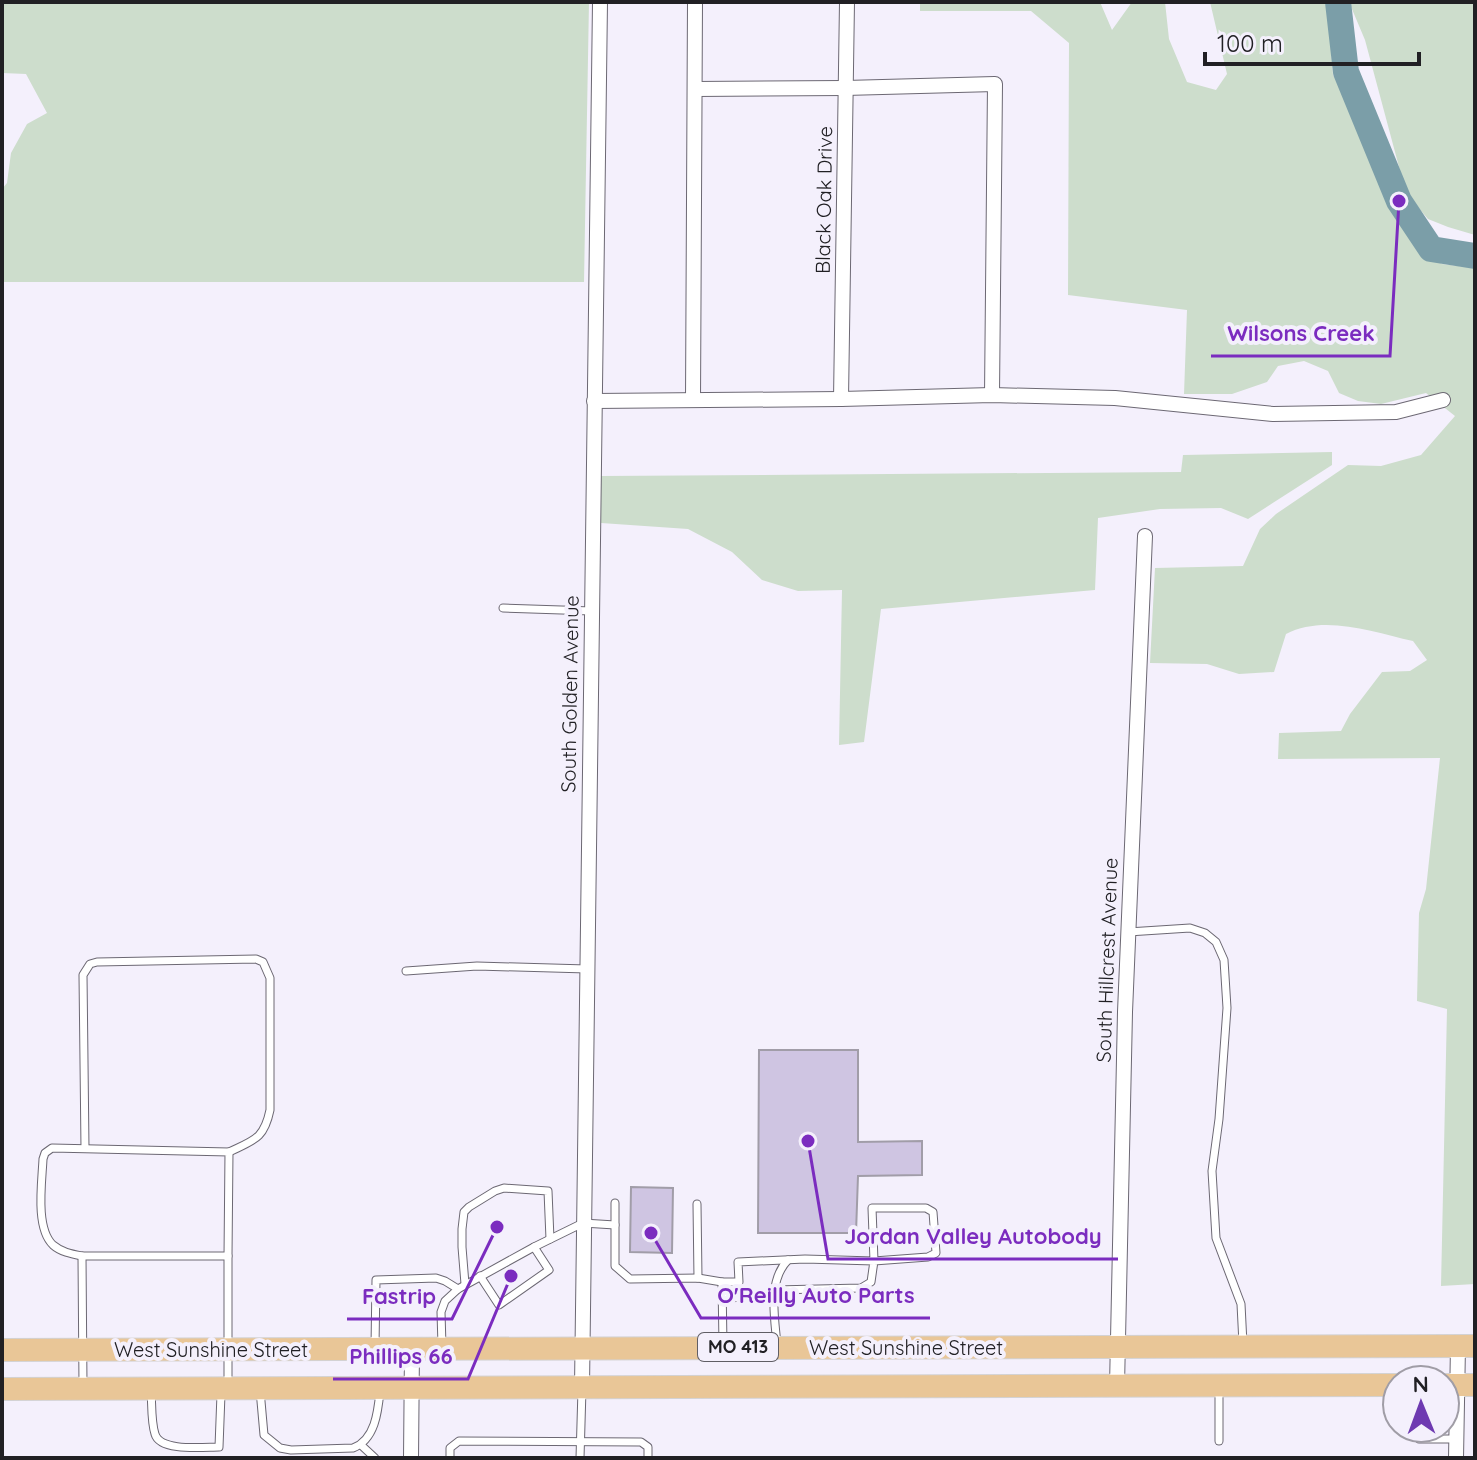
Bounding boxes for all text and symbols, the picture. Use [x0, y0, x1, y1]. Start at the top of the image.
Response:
scale bar [1205, 16, 1419, 66]
text: 100 m [1217, 28, 1283, 58]
street label: Black Oak Drive [810, 126, 837, 274]
callout: Wilsons Creek [1211, 310, 1390, 356]
text: Wilsons Creek [1227, 319, 1375, 347]
street label: South Golden Avenue [555, 595, 584, 793]
street label: South Hillcrest Avenue [1090, 857, 1123, 1063]
callout: Jordan Valley Autobody [828, 1213, 1118, 1259]
text: Jordan Valley Autobody [844, 1222, 1102, 1250]
callout: O'Reilly Auto Parts [701, 1272, 930, 1318]
callout: Fastrip [347, 1273, 452, 1319]
text: O'Reilly Auto Parts [717, 1281, 915, 1309]
text: Fastrip [362, 1282, 436, 1310]
callout: Phillips 66 [333, 1333, 468, 1379]
road number: MO 413 [698, 1333, 778, 1361]
street label: West Sunshine Street [809, 1335, 1003, 1360]
street label: West Sunshine Street [114, 1337, 308, 1362]
text: Phillips 66 [349, 1342, 453, 1370]
north arrow [1381, 1364, 1461, 1444]
text: N [1412, 1370, 1429, 1398]

